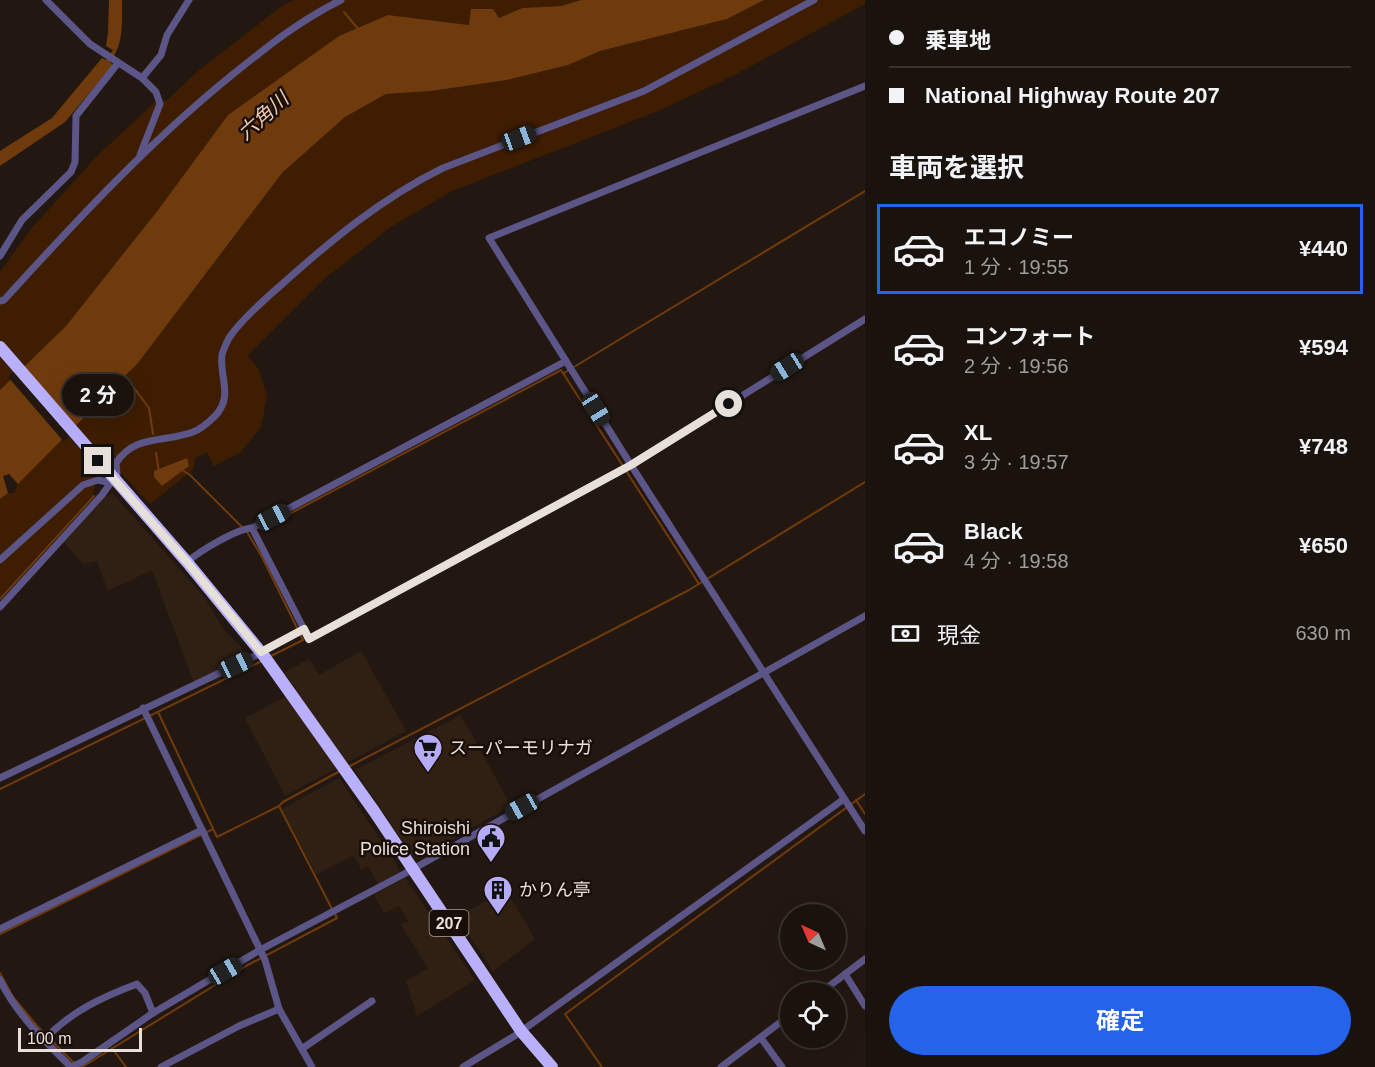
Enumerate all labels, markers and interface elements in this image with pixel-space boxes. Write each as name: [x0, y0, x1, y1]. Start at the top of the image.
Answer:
text: 乗車地: [925, 28, 991, 53]
text: National Highway Route 207: [925, 83, 1220, 108]
water label: 六角川: [233, 86, 294, 144]
car: [499, 123, 539, 153]
text: 車両を選択: [889, 153, 1024, 183]
icon: car: [892, 222, 946, 276]
text: エコノミー: [964, 225, 1074, 250]
text: ¥440: [1299, 236, 1348, 261]
text: 1 分 · 19:55: [964, 256, 1069, 278]
icon: car: [892, 321, 946, 375]
text: コンフォート: [964, 324, 1095, 349]
text: ¥594: [1299, 335, 1348, 360]
car: [767, 350, 807, 384]
text: 2 分 · 19:56: [964, 355, 1069, 377]
callout: 2 分: [62, 374, 134, 416]
text: 2 分: [80, 384, 116, 406]
car: [579, 389, 613, 429]
route start: [715, 390, 742, 417]
icon: car: [892, 420, 946, 474]
text: XL: [964, 420, 992, 445]
text: ¥748: [1299, 434, 1348, 459]
route end: [84, 447, 111, 474]
text: 3 分 · 19:57: [964, 451, 1069, 473]
car: [253, 501, 293, 533]
icon: car: [892, 519, 946, 573]
text: Black: [964, 519, 1023, 544]
text: ¥650: [1299, 533, 1348, 558]
text: 4 分 · 19:58: [964, 550, 1069, 572]
icon: cash: [889, 617, 922, 650]
text: 630 m: [1295, 622, 1351, 644]
text: 現金: [937, 623, 981, 648]
car: [216, 649, 256, 681]
supermarket icon: スーパーモリナガ: [412, 732, 444, 774]
place label: スーパーモリナガ: [449, 738, 593, 758]
car: [502, 790, 542, 824]
place label: Shiroishi Police Station: [360, 818, 470, 859]
public building icon: Shiroishi Police Station: [475, 822, 507, 864]
building icon: かりん亭: [482, 874, 514, 916]
place label: かりん亭: [519, 880, 591, 900]
north arrow: [780, 904, 846, 970]
map controls: [780, 904, 846, 1048]
road number: 207: [430, 910, 468, 936]
car: [205, 954, 245, 988]
button: locate: [780, 982, 846, 1048]
button: 確定: [889, 986, 1351, 1055]
scale bar: [18, 1025, 142, 1052]
text: 100 m: [27, 1030, 71, 1047]

